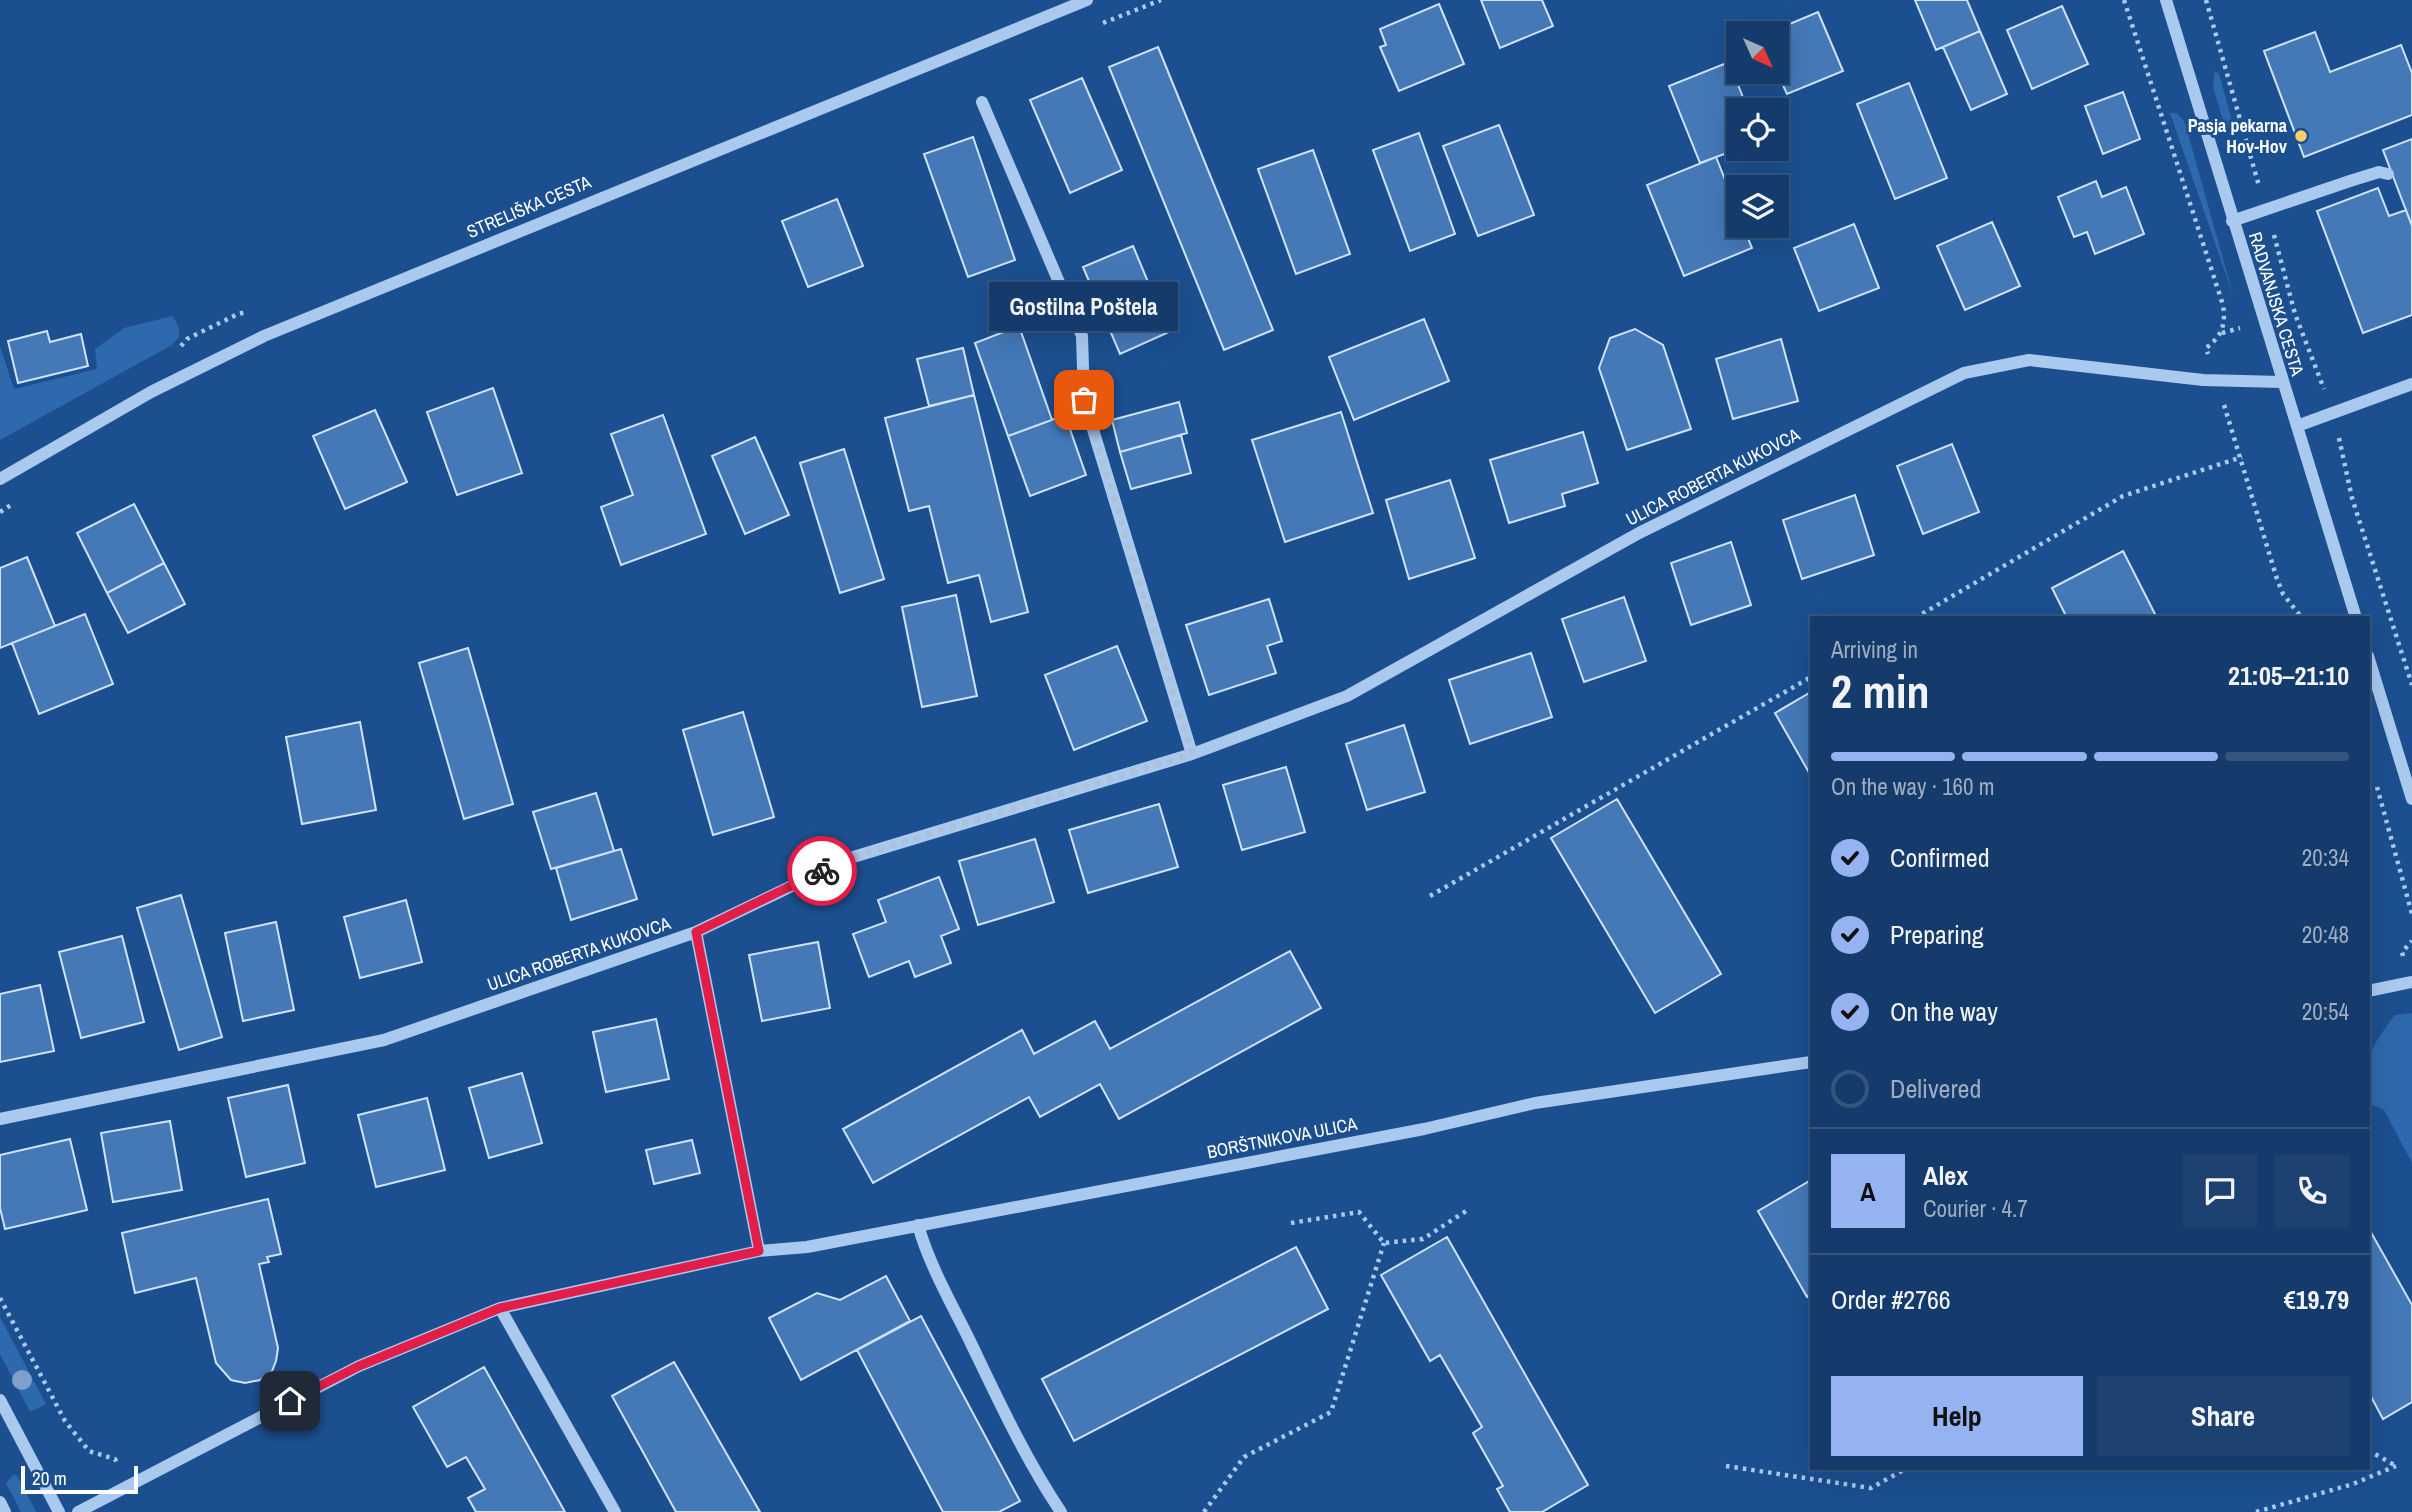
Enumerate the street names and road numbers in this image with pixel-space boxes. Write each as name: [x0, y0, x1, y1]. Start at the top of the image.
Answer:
street label: STRELIŠKA CESTA: [463, 169, 595, 244]
street label: RADVANJSKA CESTA: [2243, 229, 2310, 379]
street label: ULICA ROBERTA KUKOVCA: [1621, 422, 1804, 531]
street label: ULICA ROBERTA KUKOVCA: [484, 910, 674, 997]
street label: BORŠTNIKOVA ULICA: [1205, 1111, 1359, 1164]

